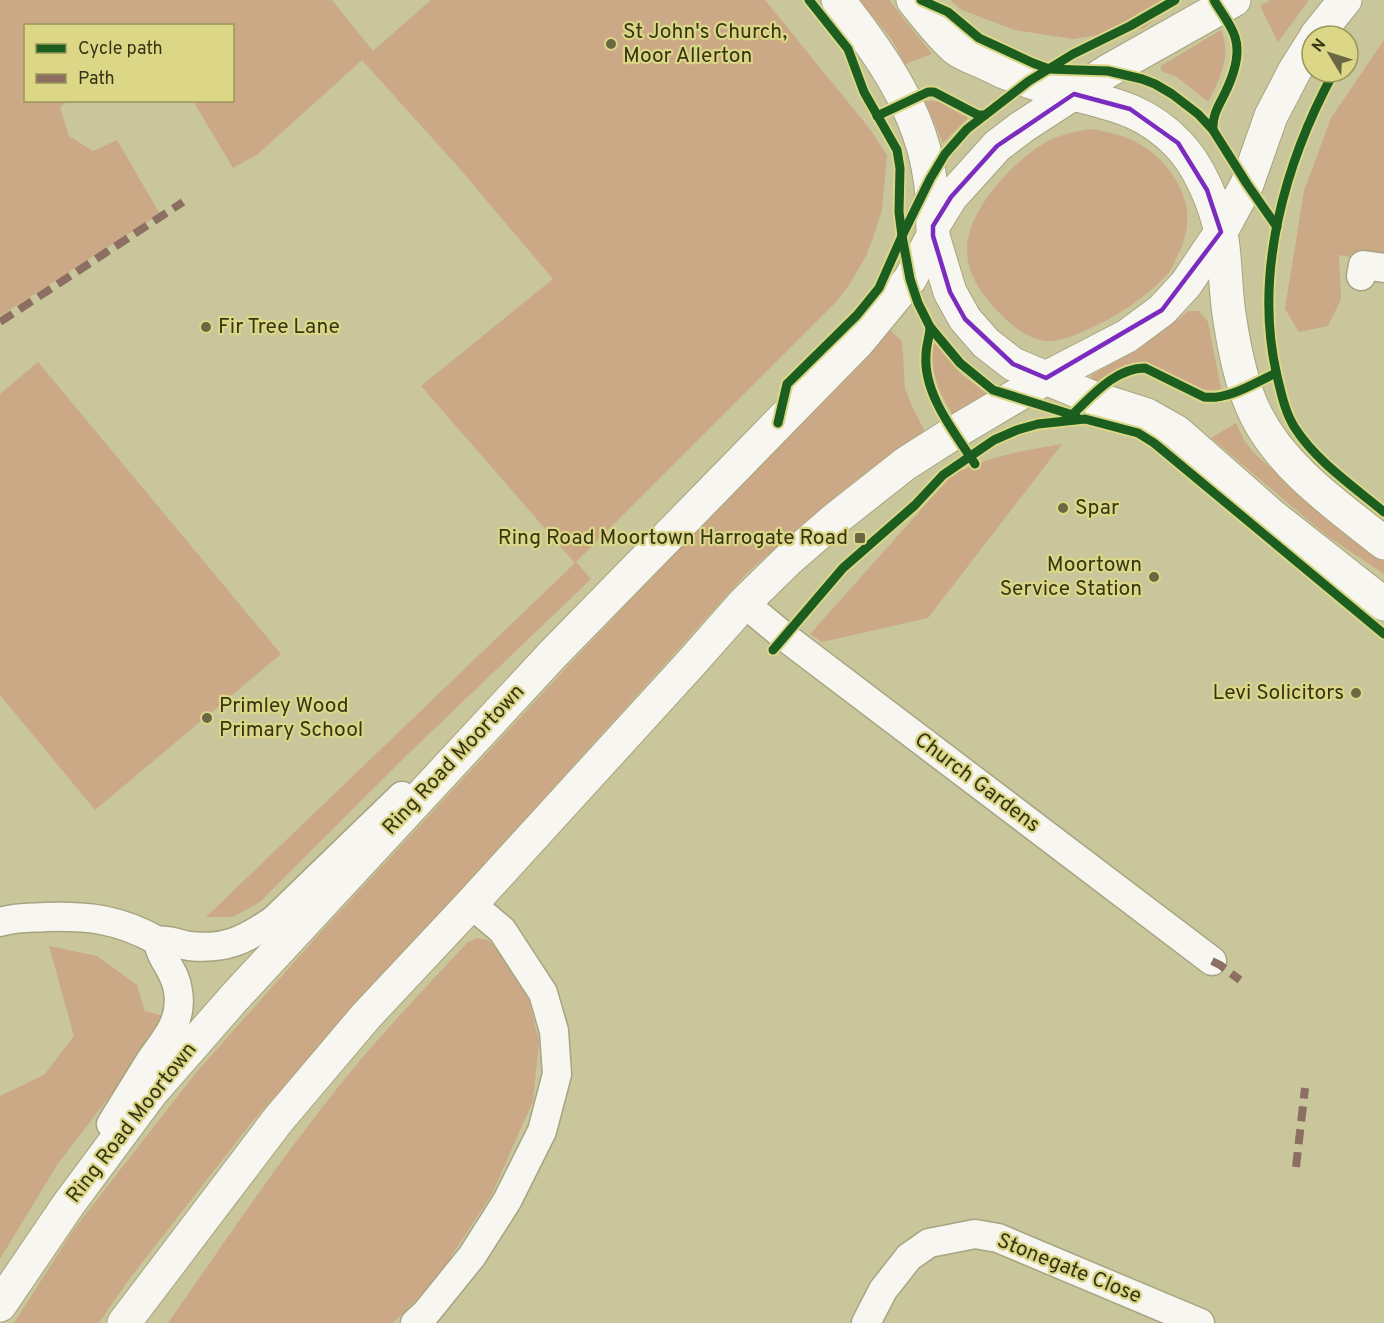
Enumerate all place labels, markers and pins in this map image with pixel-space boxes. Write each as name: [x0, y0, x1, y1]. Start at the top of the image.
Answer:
place label: St John's Church, Moor Allerton: [623, 19, 787, 70]
marker: St John's Church, Moor Allerton: [604, 37, 618, 51]
place label: Fir Tree Lane: [218, 314, 340, 341]
marker: Fir Tree Lane: [199, 320, 213, 334]
place label: Spar: [1075, 495, 1119, 522]
marker: Spar: [1056, 501, 1070, 515]
place label: Ring Road Moortown Harrogate Road: [498, 525, 848, 552]
marker: Ring Road Moortown Harrogate Road: [853, 531, 867, 545]
place label: Moortown Service Station: [1000, 552, 1142, 603]
marker: Moortown Service Station: [1147, 570, 1161, 584]
place label: Levi Solicitors: [1213, 680, 1344, 707]
marker: Levi Solicitors: [1349, 686, 1363, 700]
place label: Primley Wood Primary School: [219, 693, 363, 744]
marker: Primley Wood Primary School: [200, 711, 214, 725]

